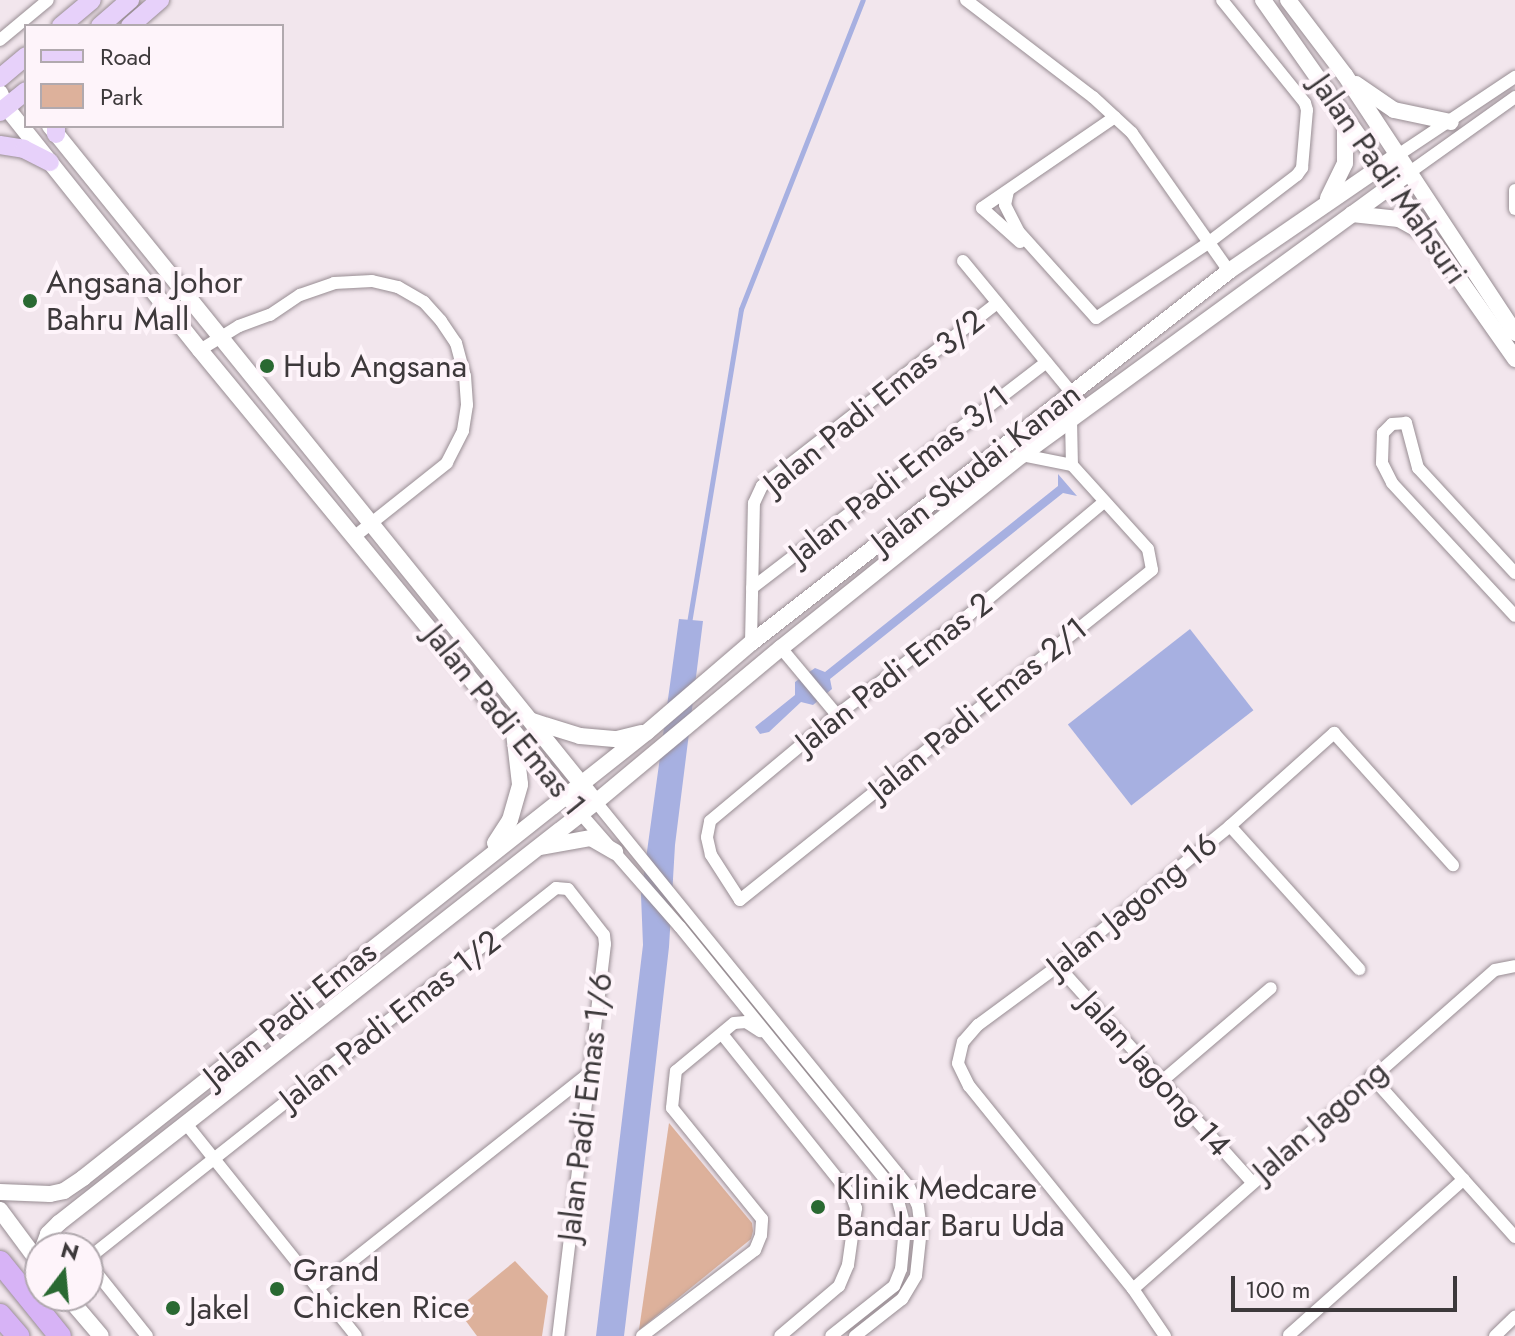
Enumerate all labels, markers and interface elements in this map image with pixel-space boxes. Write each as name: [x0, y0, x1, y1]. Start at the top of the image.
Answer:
legend: [24, 24, 284, 128]
text: Road: [100, 39, 152, 74]
street label: Jalan Padi Mahsuri: [1302, 67, 1476, 291]
text: Park: [100, 79, 143, 114]
place label: Angsana Johor Bahru Mall: [46, 264, 243, 339]
marker: Angsana Johor Bahru Mall: [21, 292, 39, 310]
street label: Jalan Padi Emas 3/2: [756, 301, 992, 503]
place label: Hub Angsana: [283, 347, 467, 385]
marker: Hub Angsana: [258, 357, 276, 375]
street label: Jalan Skudai Kanan: [864, 375, 1088, 561]
street label: Jalan Padi Emas 3/1: [781, 377, 1017, 573]
street label: Jalan Padi Emas 2: [788, 584, 1000, 762]
street label: Jalan Padi Emas 2/1: [861, 609, 1095, 809]
street label: Jalan Padi Emas 1: [416, 617, 594, 823]
street label: Jalan Jagong 16: [1039, 824, 1225, 986]
street label: Jalan Padi Emas 1/2: [272, 922, 508, 1118]
street label: Jalan Padi Emas: [196, 933, 384, 1095]
street label: Jalan Padi Emas 1/6: [549, 971, 621, 1243]
street label: Jalan Jagong 14: [1071, 984, 1239, 1164]
street label: Jalan Jagong: [1245, 1052, 1395, 1190]
place label: Klinik Medcare Bandar Baru Uda: [836, 1170, 1065, 1245]
marker: Klinik Medcare Bandar Baru Uda: [807, 1196, 829, 1218]
north arrow: [24, 1232, 104, 1312]
text: N: [57, 1233, 83, 1269]
place label: Grand Chicken Rice: [293, 1252, 470, 1327]
scale bar: [1235, 1260, 1461, 1310]
text: 100 m: [1245, 1272, 1311, 1307]
marker: Grand Chicken Rice: [268, 1280, 286, 1298]
place label: Jakel: [189, 1289, 250, 1327]
marker: Jakel: [164, 1299, 182, 1317]

